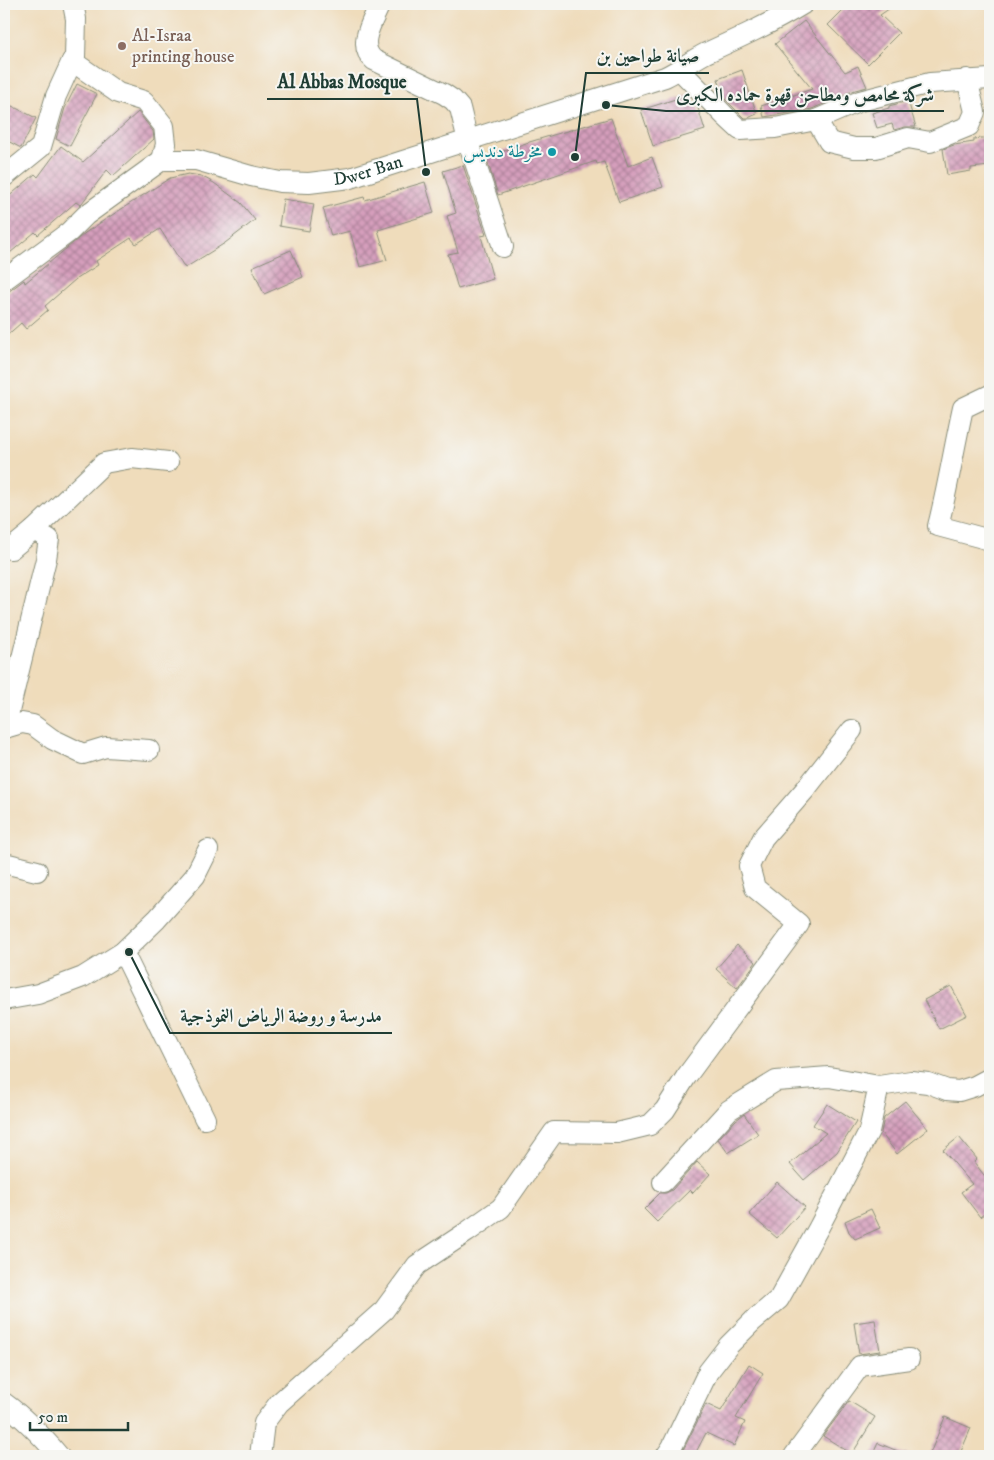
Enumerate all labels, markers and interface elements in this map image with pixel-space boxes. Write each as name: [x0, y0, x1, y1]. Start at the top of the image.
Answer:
place label: Al-Israa printing house: [131, 25, 234, 68]
callout: صيانة طواحين بن: [586, 39, 709, 73]
marker: Al-Israa printing house: [116, 40, 128, 52]
text: صيانة طواحين بن: [597, 45, 699, 68]
callout: Al Abbas Mosque: [267, 65, 417, 99]
text: Al Abbas Mosque: [276, 71, 407, 95]
callout: شركة محامص ومطاحن قهوة حماده الكبرى: [666, 77, 944, 111]
text: شركة محامص ومطاحن قهوة حماده الكبرى: [676, 83, 934, 108]
place label: مخرطة دنديس: [463, 141, 542, 163]
marker: مخرطة دنديس: [546, 146, 558, 158]
street label: Dwer Ban: [332, 151, 406, 191]
callout: مدرسة و روضة الرياض النموذجية: [170, 999, 392, 1033]
text: مدرسة و روضة الرياض النموذجية: [180, 1005, 382, 1028]
scale bar: [30, 1400, 128, 1432]
text: 50 m: [38, 1408, 68, 1427]

